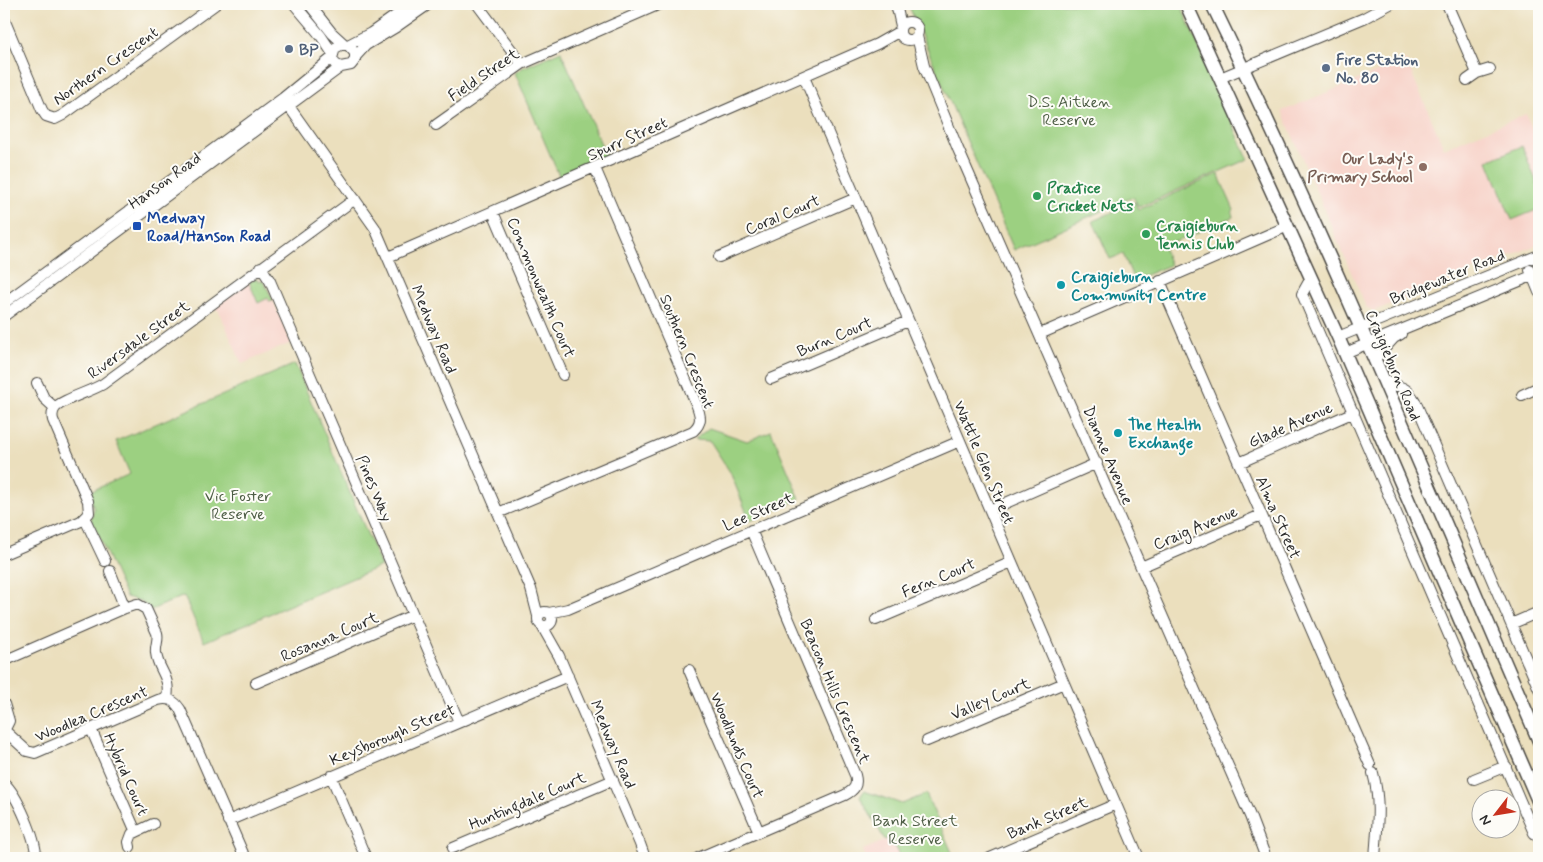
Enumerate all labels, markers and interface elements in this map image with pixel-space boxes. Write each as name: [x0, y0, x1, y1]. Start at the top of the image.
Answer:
street label: Northern Crescent: [49, 22, 163, 110]
place label: BP: [299, 40, 319, 61]
marker: BP: [283, 43, 295, 55]
street label: Field Street: [444, 43, 524, 107]
place label: Fire Station No. 80: [1336, 50, 1418, 89]
marker: Fire Station No. 80: [1320, 62, 1332, 74]
park label: D.S. Aitken Reserve: [1027, 92, 1111, 131]
street label: Spurr Street: [584, 112, 671, 166]
street label: Hanson Road: [124, 148, 205, 215]
place label: Our Lady's Primary School: [1307, 149, 1414, 188]
marker: Our Lady's Primary School: [1417, 161, 1429, 173]
place label: Practice Cricket Nets: [1047, 178, 1134, 217]
street label: Coral Court: [742, 190, 824, 241]
marker: Practice Cricket Nets: [1031, 190, 1043, 202]
place label: Medway Road/Hanson Road: [147, 208, 271, 247]
street label: Commonwealth Court: [502, 214, 580, 361]
place label: Craigieburn Tennis Club: [1156, 216, 1239, 255]
marker: Medway Road/Hanson Road: [131, 220, 143, 232]
marker: Craigieburn Tennis Club: [1140, 228, 1152, 240]
street label: Bridgewater Road: [1387, 245, 1508, 310]
place label: Craigieburn Community Centre: [1071, 267, 1206, 306]
marker: Craigieburn Community Centre: [1055, 279, 1067, 291]
street label: Medway Road: [406, 282, 462, 377]
street label: Southern Crescent: [654, 291, 719, 412]
street label: Riversdale Street: [84, 296, 195, 384]
street label: Craigieburn Road: [1359, 307, 1425, 425]
street label: Burn Court: [794, 312, 876, 363]
street label: Glade Avenue: [1245, 397, 1336, 453]
street label: Wattle Glen Street: [948, 398, 1019, 527]
street label: Dianne Avenue: [1077, 403, 1138, 508]
place label: The Health Exchange: [1128, 415, 1201, 456]
marker: The Health Exchange: [1112, 427, 1124, 439]
street label: Pines Way: [350, 452, 397, 525]
street label: Alma Street: [1250, 473, 1305, 563]
park label: Vic Foster Reserve: [205, 486, 272, 525]
street label: Lee Street: [720, 488, 798, 537]
street label: Craig Avenue: [1150, 501, 1242, 557]
street label: Fern Court: [899, 553, 979, 603]
street label: Rosanna Court: [278, 607, 382, 667]
street label: Beacon Hills Crescent: [795, 616, 875, 768]
street label: Valley Court: [948, 673, 1034, 726]
street label: Woodlea Crescent: [32, 681, 152, 748]
street label: Woodlands Court: [705, 689, 769, 802]
street label: Medway Road: [585, 697, 641, 792]
street label: Keysborough Street: [327, 699, 459, 771]
street label: Hybrid Court: [98, 730, 153, 819]
street label: Huntingdale Court: [466, 767, 590, 836]
north arrow: [1470, 790, 1520, 840]
street label: Bank Street: [1004, 792, 1092, 845]
park label: Bank Street Reserve: [872, 811, 958, 850]
text: N: [1476, 812, 1496, 829]

